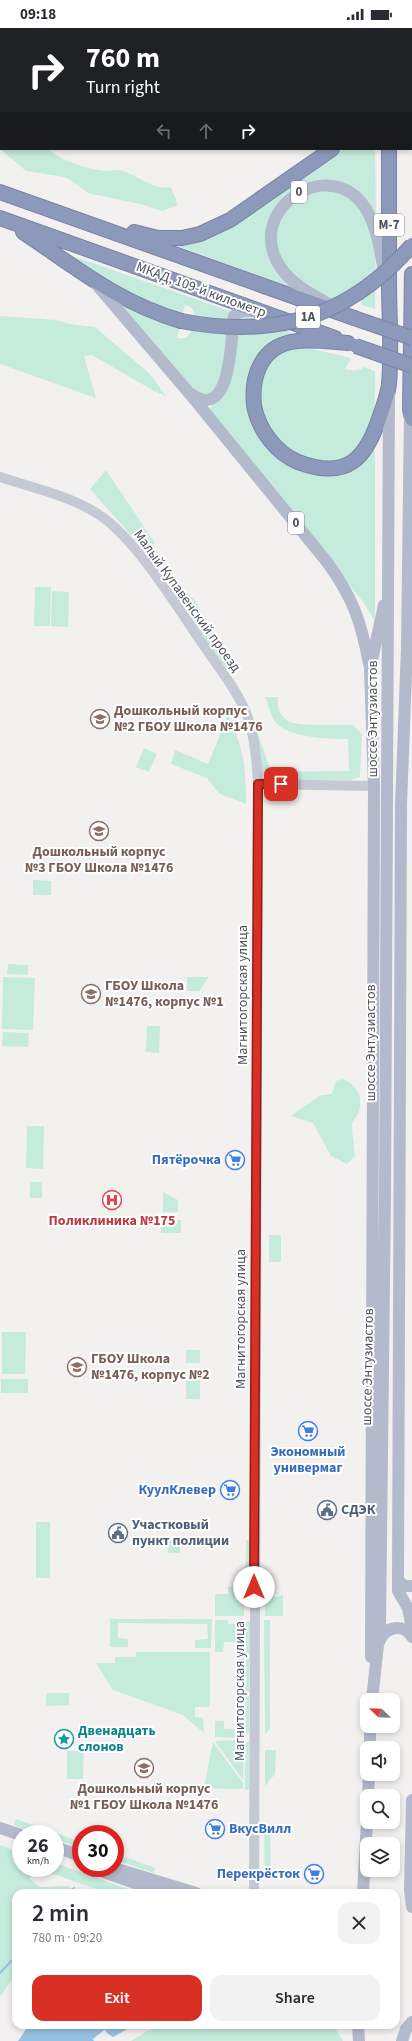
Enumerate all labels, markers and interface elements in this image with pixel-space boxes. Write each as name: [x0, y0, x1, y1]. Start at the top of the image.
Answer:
text: 09:18: [20, 4, 56, 25]
text: 760 m: [86, 38, 160, 78]
icon: right: [20, 44, 72, 96]
text: Turn right: [86, 75, 160, 100]
icon: left: [153, 120, 175, 142]
icon: ahead: [195, 120, 217, 142]
icon: right: [237, 120, 259, 142]
road number: 0: [291, 181, 307, 203]
road number: М-7: [374, 214, 404, 236]
street label: МКАД, 109-й километр: [133, 257, 269, 323]
road number: 1A: [296, 306, 320, 328]
road number: 0: [288, 512, 304, 534]
street label: Малый Купавенский проезд: [128, 526, 246, 677]
street label: шоссе Энтузиастов: [363, 660, 383, 778]
place label: Дошкольный корпус №2 ГБОУ Школа №1476: [114, 701, 263, 737]
school or university icon: Дошкольный корпус №2 ГБОУ Школа №1476: [89, 708, 111, 730]
pin: [264, 767, 298, 801]
icon: arrive: [270, 773, 292, 795]
school or university icon: Дошкольный корпус №3 ГБОУ Школа №1476: [88, 820, 110, 842]
place label: Дошкольный корпус №3 ГБОУ Школа №1476: [25, 842, 173, 878]
street label: Магнитогорская улица: [233, 925, 253, 1065]
place label: ГБОУ Школа №1476, корпус №1: [105, 976, 224, 1012]
school or university icon: ГБОУ Школа №1476, корпус №1: [80, 983, 102, 1005]
street label: шоссе Энтузиастов: [361, 984, 381, 1102]
supermarket icon: Пятёрочка: [224, 1149, 246, 1171]
place label: Пятёрочка: [152, 1150, 221, 1170]
hospital icon: Поликлиника №175: [101, 1189, 123, 1211]
place label: Поликлиника №175: [49, 1211, 175, 1231]
street label: Магнитогорская улица: [231, 1249, 251, 1389]
street label: шоссе Энтузиастов: [357, 1308, 379, 1426]
place label: ГБОУ Школа №1476, корпус №2: [91, 1349, 210, 1385]
school or university icon: ГБОУ Школа №1476, корпус №2: [66, 1356, 88, 1378]
supermarket icon: Экономный универмаг: [297, 1420, 319, 1442]
place label: Экономный универмаг: [270, 1442, 346, 1478]
supermarket icon: КуулКлевер: [219, 1479, 241, 1501]
place label: КуулКлевер: [139, 1480, 216, 1500]
public building icon: СДЭК: [316, 1499, 338, 1521]
place label: СДЭК: [341, 1500, 376, 1520]
place label: Участковый пункт полиции: [132, 1515, 229, 1551]
public building icon: Участковый пункт полиции: [107, 1522, 129, 1544]
position arrow: [233, 1566, 275, 1608]
street label: Магнитогорская улица: [230, 1621, 250, 1761]
north arrow: [360, 1693, 400, 1733]
map controls: [360, 1693, 400, 1877]
place label: Двенадцать слонов: [78, 1721, 156, 1757]
place icon: Двенадцать слонов: [53, 1728, 75, 1750]
button: sound: [360, 1741, 400, 1781]
school or university icon: Дошкольный корпус №1 ГБОУ Школа №1476: [133, 1757, 155, 1779]
place label: Дошкольный корпус №1 ГБОУ Школа №1476: [70, 1779, 218, 1815]
button: search: [360, 1789, 400, 1829]
supermarket icon: ВкусВилл: [204, 1818, 226, 1840]
place label: ВкусВилл: [229, 1819, 291, 1839]
speed limit sign: 30: [72, 1825, 124, 1877]
text: 26: [27, 1832, 49, 1860]
button: layers: [360, 1837, 400, 1877]
text: km/h: [27, 1854, 49, 1868]
supermarket icon: Перекрёсток: [303, 1863, 325, 1885]
place label: Перекрёсток: [217, 1864, 300, 1884]
text: 2 min: [32, 1896, 89, 1931]
button: close: [338, 1902, 380, 1944]
text: 780 m · 09:20: [32, 1929, 102, 1947]
button: Exit: [32, 1975, 202, 2021]
button: Share: [210, 1975, 380, 2021]

